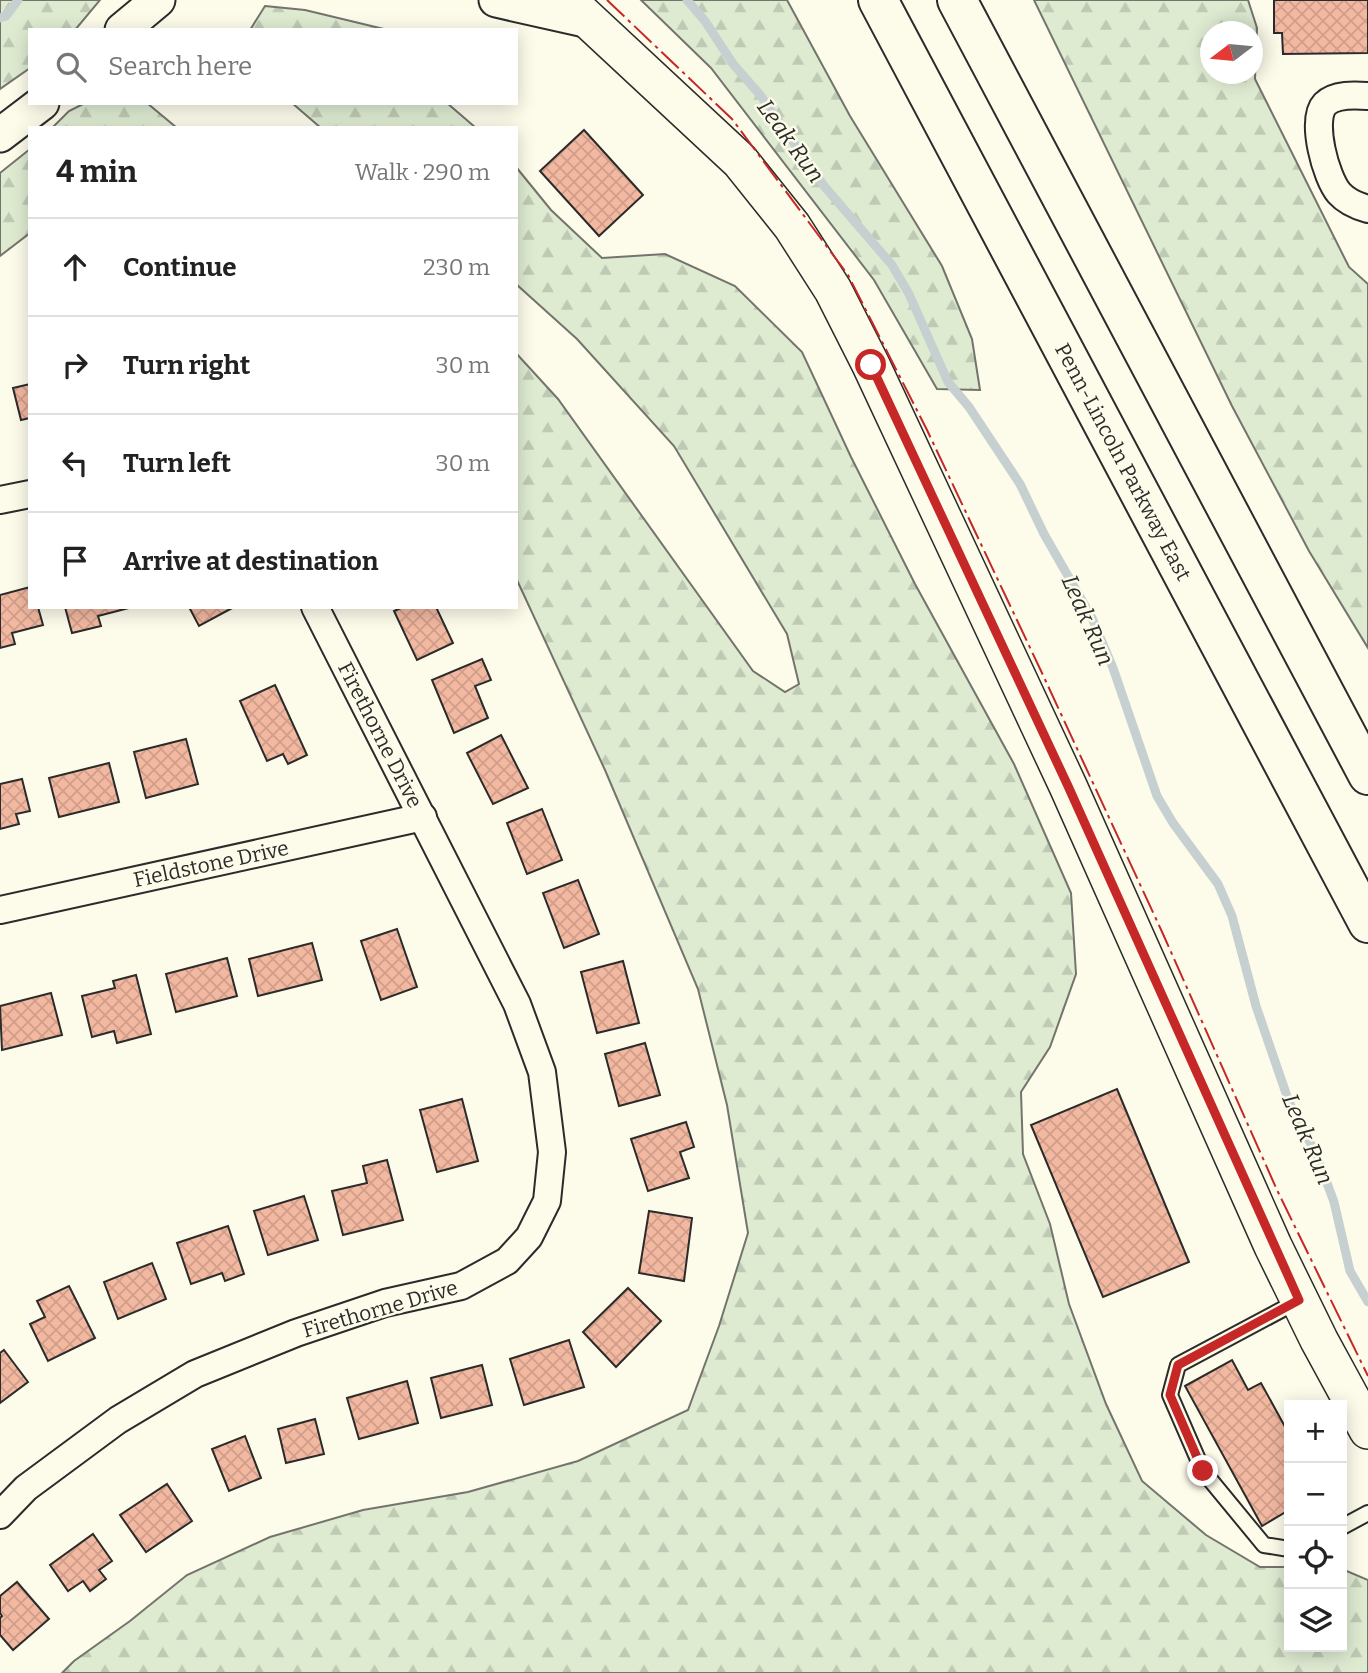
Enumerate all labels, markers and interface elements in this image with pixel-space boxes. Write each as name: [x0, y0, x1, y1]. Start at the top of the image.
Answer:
north arrow: [1200, 21, 1263, 84]
search box: [28, 28, 518, 105]
icon: search: [52, 48, 90, 86]
text: Search here: [108, 51, 252, 82]
water label: Leak Run: [751, 94, 831, 188]
text: 4 min: [56, 154, 137, 190]
text: Walk · 290 m: [355, 158, 490, 186]
icon: ahead: [56, 248, 94, 286]
text: Continue: [123, 252, 237, 283]
text: 230 m: [423, 253, 490, 281]
street label: Penn-Lincoln Parkway East: [1049, 339, 1197, 585]
icon: right: [56, 346, 94, 384]
route start: [855, 349, 886, 380]
text: Turn right: [123, 350, 250, 381]
text: 30 m: [436, 351, 490, 379]
icon: left: [56, 444, 94, 482]
text: Turn left: [123, 448, 231, 479]
text: 30 m: [436, 449, 490, 477]
icon: arrive: [56, 542, 94, 580]
text: Arrive at destination: [123, 546, 378, 577]
water label: Leak Run: [1056, 570, 1120, 670]
street label: Firethorne Drive: [332, 658, 428, 812]
street label: Fieldstone Drive: [131, 835, 291, 893]
water label: Leak Run: [1276, 1089, 1340, 1189]
street label: Firethorne Drive: [299, 1274, 461, 1344]
map controls: [1284, 1400, 1347, 1652]
button: +: [1284, 1400, 1347, 1463]
route end: [1187, 1455, 1218, 1486]
button: −: [1284, 1463, 1347, 1526]
button: locate: [1284, 1526, 1347, 1589]
button: layers: [1284, 1589, 1347, 1652]

